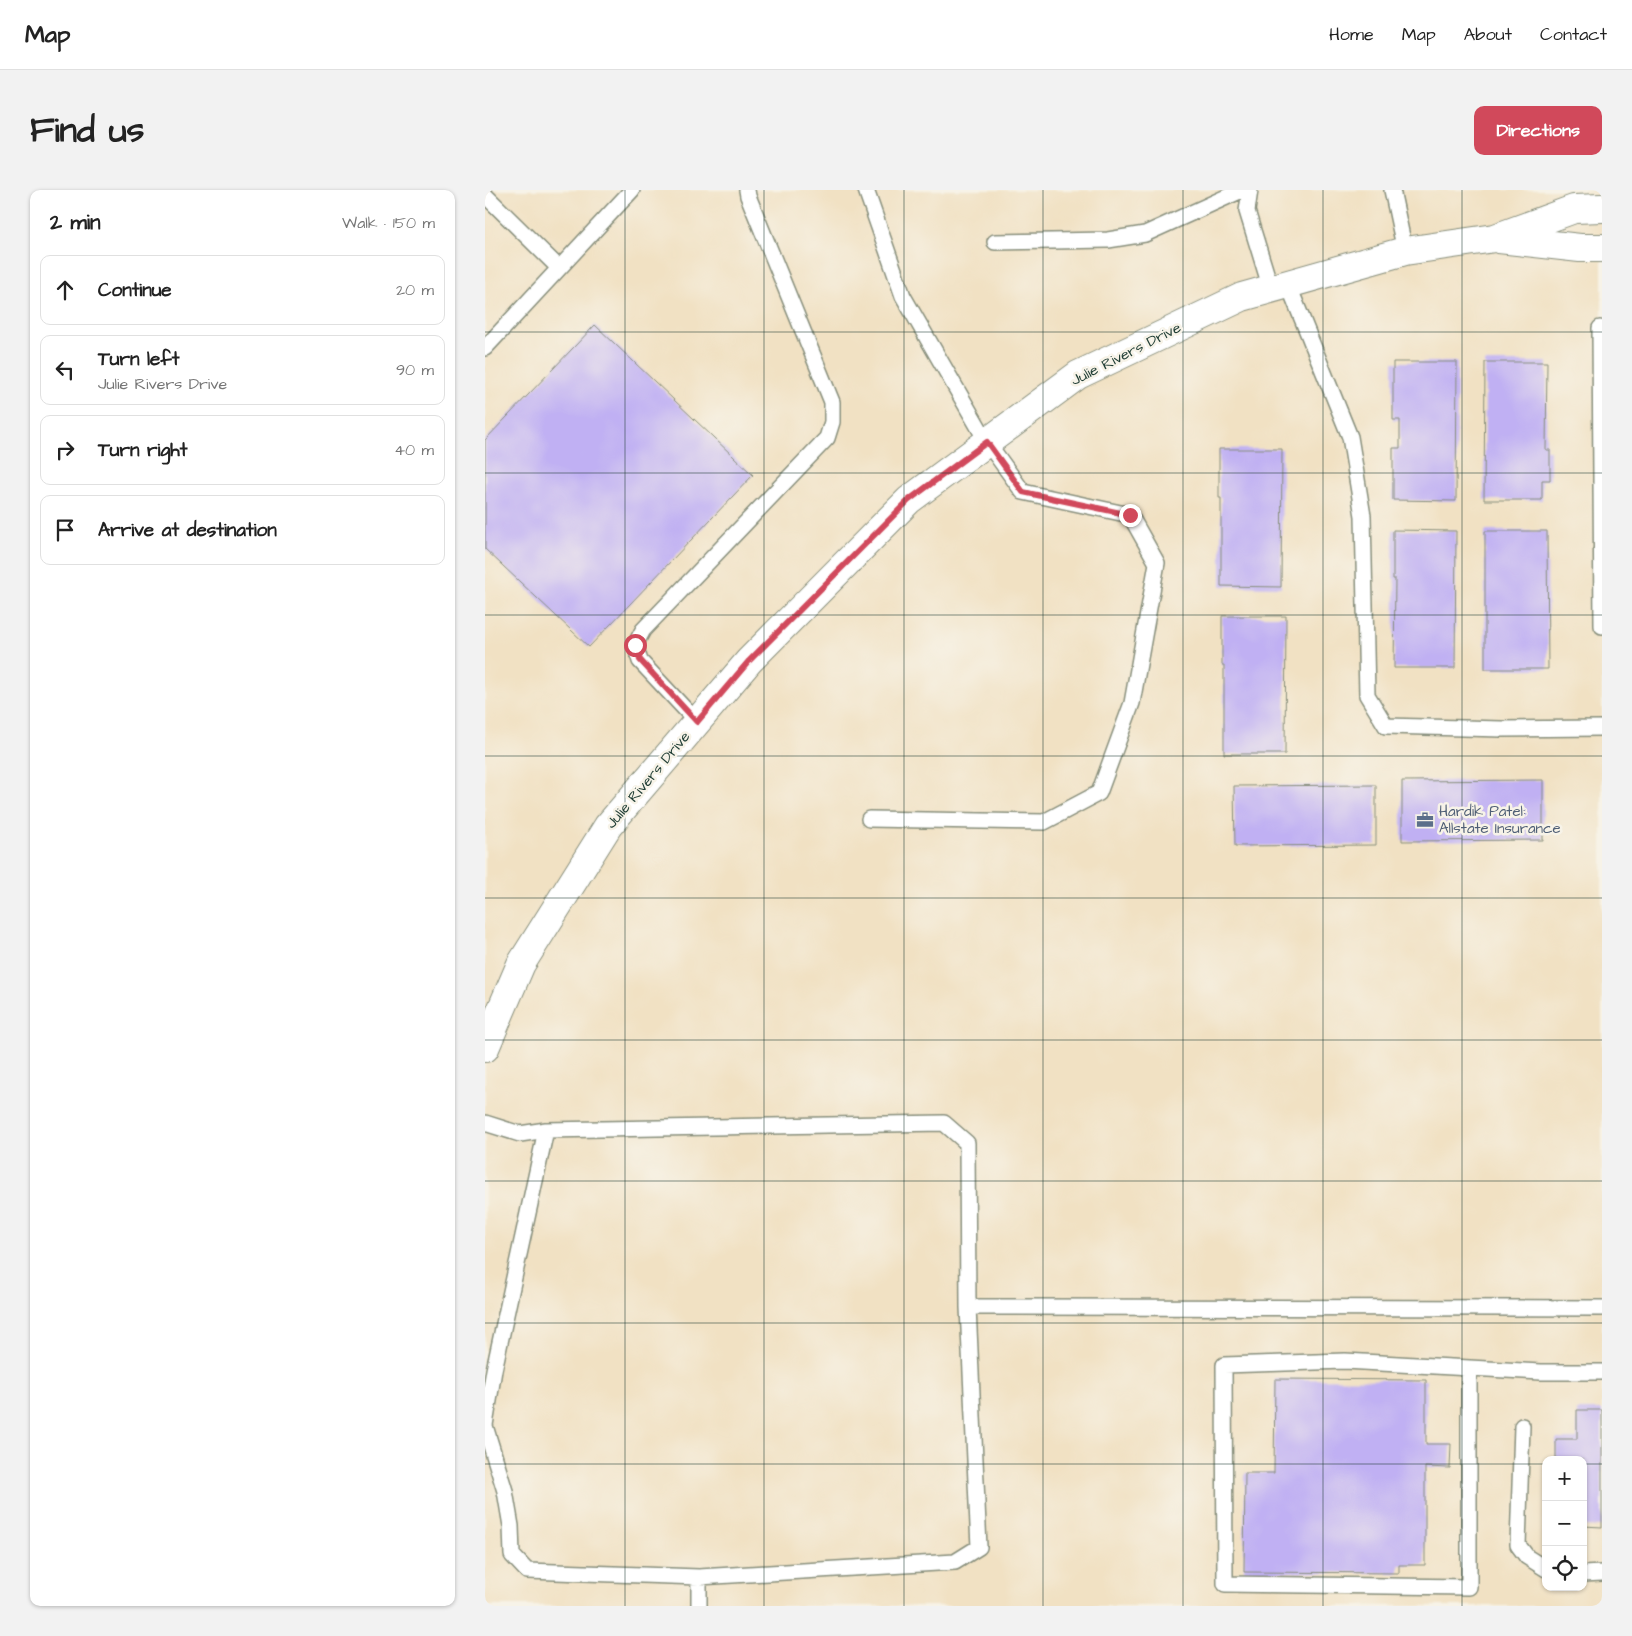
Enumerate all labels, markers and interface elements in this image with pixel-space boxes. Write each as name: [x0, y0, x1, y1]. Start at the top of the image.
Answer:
text: Map: [25, 18, 70, 52]
text: Home: [1329, 22, 1374, 47]
text: Map: [1402, 22, 1436, 47]
text: About: [1464, 22, 1512, 47]
text: Contact: [1540, 22, 1607, 47]
text: Find us: [30, 106, 144, 155]
button: Directions: [1474, 106, 1602, 155]
text: 2 min: [50, 208, 100, 237]
text: Walk · 150 m: [342, 212, 435, 234]
icon: ahead: [51, 276, 79, 304]
text: Continue: [98, 277, 172, 304]
text: 20 m: [396, 279, 434, 301]
street label: Julie Rivers Drive: [1067, 317, 1185, 391]
text: Turn left: [98, 346, 179, 373]
icon: left: [51, 356, 79, 384]
text: 90 m: [396, 359, 434, 381]
text: Julie Rivers Drive: [98, 373, 227, 395]
icon: right: [51, 436, 79, 464]
text: Turn right: [98, 437, 187, 464]
text: 40 m: [394, 439, 434, 461]
route end: [1119, 504, 1142, 527]
icon: arrive: [51, 516, 79, 544]
text: Arrive at destination: [98, 517, 277, 544]
route start: [624, 634, 647, 657]
street label: Julie Rivers Drive: [601, 727, 695, 833]
place label: Hardik Patel: Allstate Insurance: [1439, 801, 1561, 839]
office icon: Hardik Patel: Allstate Insurance: [1415, 810, 1435, 830]
map controls: [1542, 1456, 1587, 1591]
button: +: [1542, 1456, 1587, 1501]
button: −: [1542, 1501, 1587, 1546]
button: locate: [1542, 1546, 1587, 1591]

